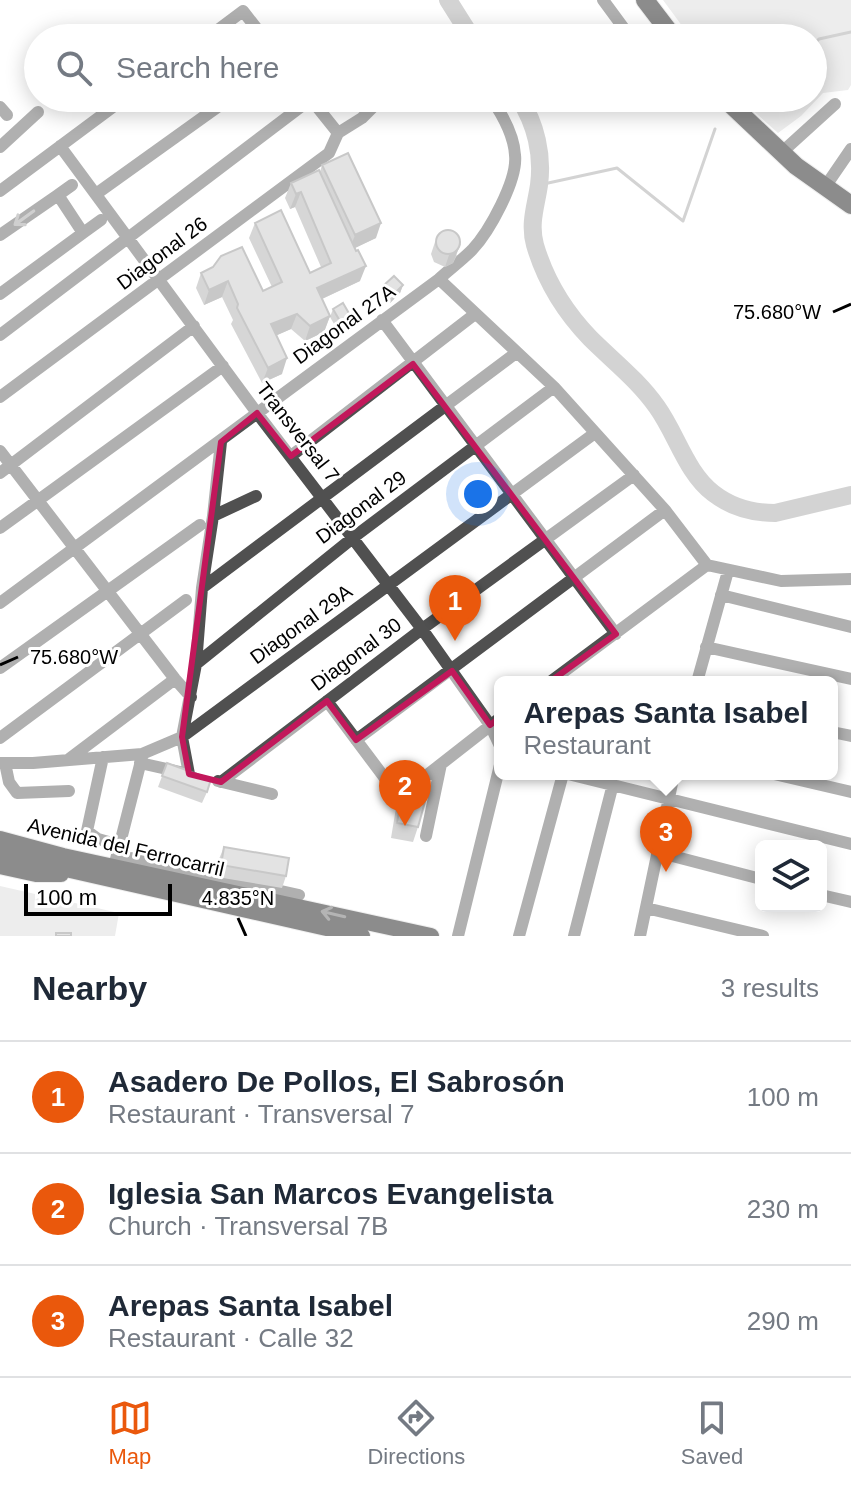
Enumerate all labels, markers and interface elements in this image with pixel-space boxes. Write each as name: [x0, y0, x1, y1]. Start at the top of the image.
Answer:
search box: [24, 24, 827, 112]
icon: search: [52, 46, 96, 90]
text: Search here: [116, 51, 279, 84]
one-way arrow: [13, 210, 35, 226]
street label: Diagonal 26: [113, 212, 211, 294]
street label: Diagonal 27A: [289, 279, 400, 368]
text: 75.680°W: [733, 301, 821, 323]
street label: Transversal 7: [252, 378, 344, 486]
street label: Diagonal 29: [312, 466, 410, 548]
your location: [458, 474, 498, 514]
pin: 1: [429, 575, 481, 641]
street label: Diagonal 29A: [246, 579, 357, 668]
street label: Diagonal 30: [307, 613, 405, 695]
text: 75.680°W: [30, 646, 118, 668]
popup: [494, 676, 838, 780]
text: Arepas Santa Isabel: [523, 696, 809, 729]
text: Restaurant: [523, 730, 651, 760]
pin: 2: [379, 760, 431, 826]
pin: 3: [640, 806, 692, 872]
street label: Avenida del Ferrocarril: [26, 814, 226, 880]
map controls: [755, 840, 827, 912]
button: layers: [755, 840, 827, 912]
scale bar: [24, 880, 172, 916]
text: 100 m: [36, 885, 97, 910]
text: 4.835°N: [202, 887, 274, 909]
one-way arrow: [321, 906, 346, 921]
text: Nearby: [32, 969, 147, 1007]
text: 3 results: [721, 973, 819, 1003]
text: Asadero De Pollos, El Sabrosón: [108, 1065, 565, 1098]
text: 1: [51, 1082, 65, 1112]
text: 100 m: [747, 1082, 819, 1112]
text: Restaurant · Transversal 7: [108, 1099, 414, 1129]
text: Iglesia San Marcos Evangelista: [108, 1177, 553, 1210]
text: 2: [51, 1194, 65, 1224]
text: 230 m: [747, 1194, 819, 1224]
text: Church · Transversal 7B: [108, 1211, 388, 1241]
text: Arepas Santa Isabel: [108, 1289, 393, 1322]
text: 3: [51, 1306, 65, 1336]
text: 290 m: [747, 1306, 819, 1336]
text: Restaurant · Calle 32: [108, 1323, 354, 1353]
tab: Map: [108, 1396, 152, 1470]
tab: Directions: [367, 1396, 465, 1470]
tab: Saved: [681, 1396, 743, 1470]

